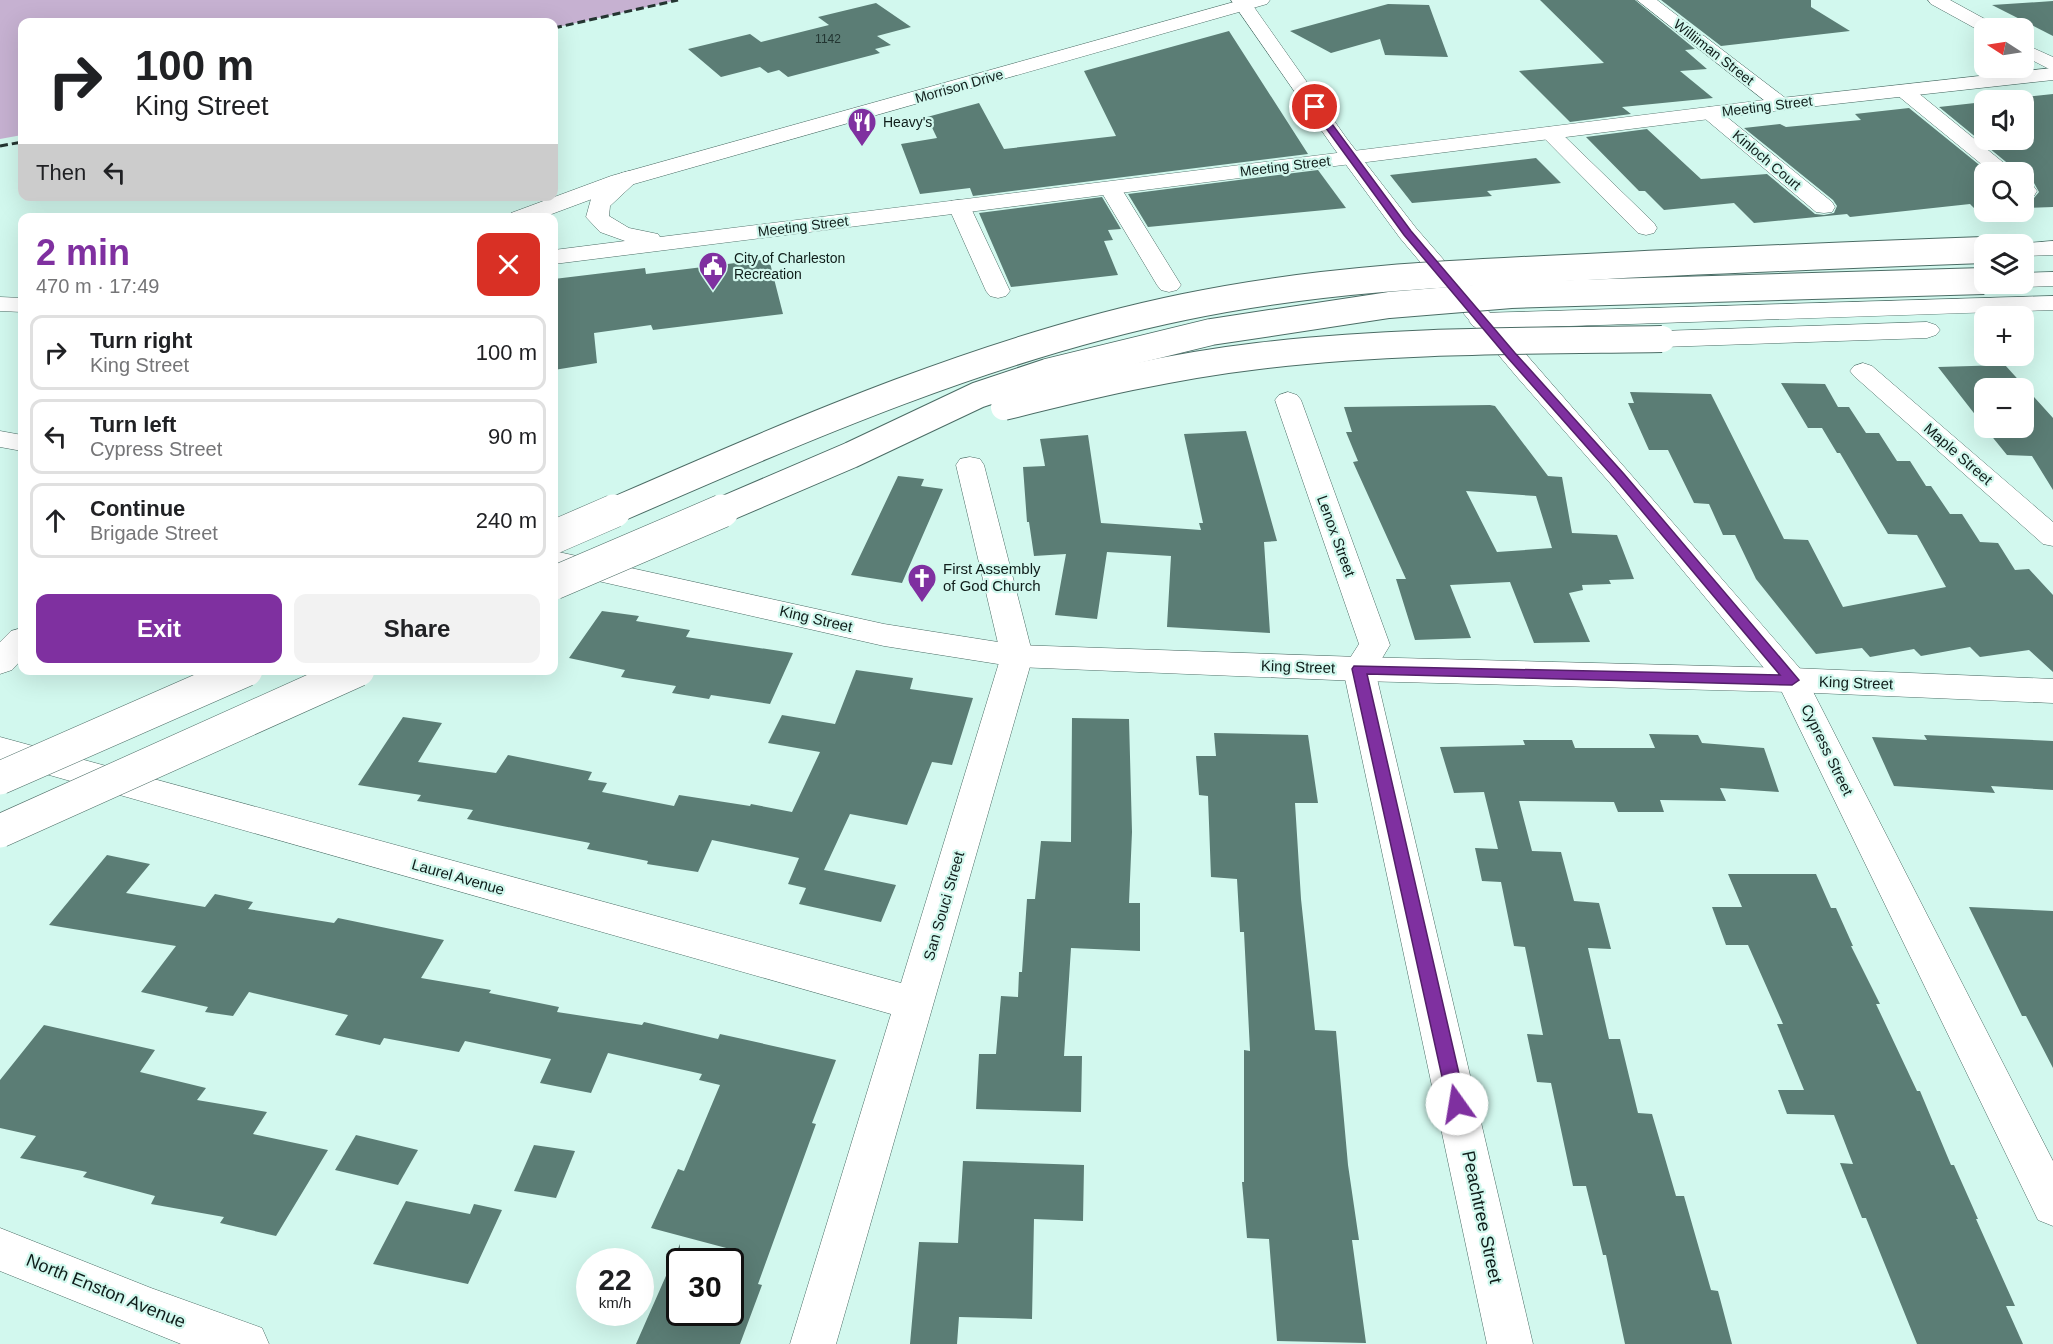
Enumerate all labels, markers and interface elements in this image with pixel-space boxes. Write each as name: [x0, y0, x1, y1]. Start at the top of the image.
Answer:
street label: Williiman Street: [1671, 16, 1757, 88]
north arrow: [1974, 18, 2034, 78]
map controls: [1974, 18, 2034, 438]
house number: 1142: [815, 32, 841, 46]
icon: right: [36, 42, 114, 120]
text: 100 m: [135, 42, 254, 89]
street label: Morrison Drive: [913, 66, 1005, 106]
pin: [1289, 81, 1340, 132]
icon: arrive: [1298, 90, 1331, 123]
button: sound: [1974, 90, 2034, 150]
text: King Street: [135, 91, 269, 121]
street label: Meeting Street: [1721, 92, 1813, 119]
restaurant icon: Heavy's: [846, 106, 878, 148]
place label: Heavy's: [883, 114, 932, 130]
street label: Kinloch Court: [1730, 127, 1804, 193]
street label: Meeting Street: [1239, 152, 1331, 179]
icon: left: [98, 156, 131, 189]
text: Then: [36, 160, 86, 185]
button: search: [1974, 162, 2034, 222]
street label: Meeting Street: [757, 212, 849, 239]
text: 2 min: [36, 232, 130, 273]
button: close: [477, 233, 540, 296]
button: layers: [1974, 234, 2034, 294]
public building icon: City of Charleston Recreation: [697, 250, 729, 292]
place label: City of Charleston Recreation: [734, 250, 845, 282]
text: 470 m · 17:49: [36, 275, 159, 297]
button: +: [1974, 306, 2034, 366]
text: Turn right: [90, 328, 192, 353]
icon: right: [39, 336, 72, 369]
text: 100 m: [476, 340, 537, 365]
text: King Street: [90, 354, 189, 376]
button: −: [1974, 378, 2034, 438]
text: Turn left: [90, 412, 176, 437]
street label: Maple Street: [1921, 419, 1997, 488]
icon: left: [39, 420, 72, 453]
text: 90 m: [488, 424, 537, 449]
text: Cypress Street: [90, 438, 222, 460]
street label: Lenox Street: [1314, 493, 1359, 579]
text: Continue: [90, 496, 185, 521]
icon: ahead: [39, 504, 72, 537]
text: 240 m: [476, 508, 537, 533]
text: Brigade Street: [90, 522, 218, 544]
place label: First Assembly of God Church: [943, 560, 1041, 594]
church icon: First Assembly of God Church: [906, 562, 938, 604]
button: Exit: [36, 594, 282, 663]
button: Share: [294, 594, 540, 663]
street label: King Street: [778, 602, 855, 635]
street label: King Street: [1261, 657, 1336, 676]
street label: King Street: [1819, 673, 1894, 692]
street label: Cypress Street: [1798, 701, 1857, 799]
street label: San Souci Street: [920, 849, 967, 962]
street label: Laurel Avenue: [410, 855, 506, 898]
position arrow: [1425, 1072, 1489, 1136]
street label: Peachtree Street: [1458, 1149, 1506, 1285]
speed limit sign: 30: [666, 1248, 744, 1326]
street label: North Enston Avenue: [24, 1250, 188, 1332]
text: 22: [598, 1263, 632, 1296]
text: km/h: [599, 1294, 631, 1311]

